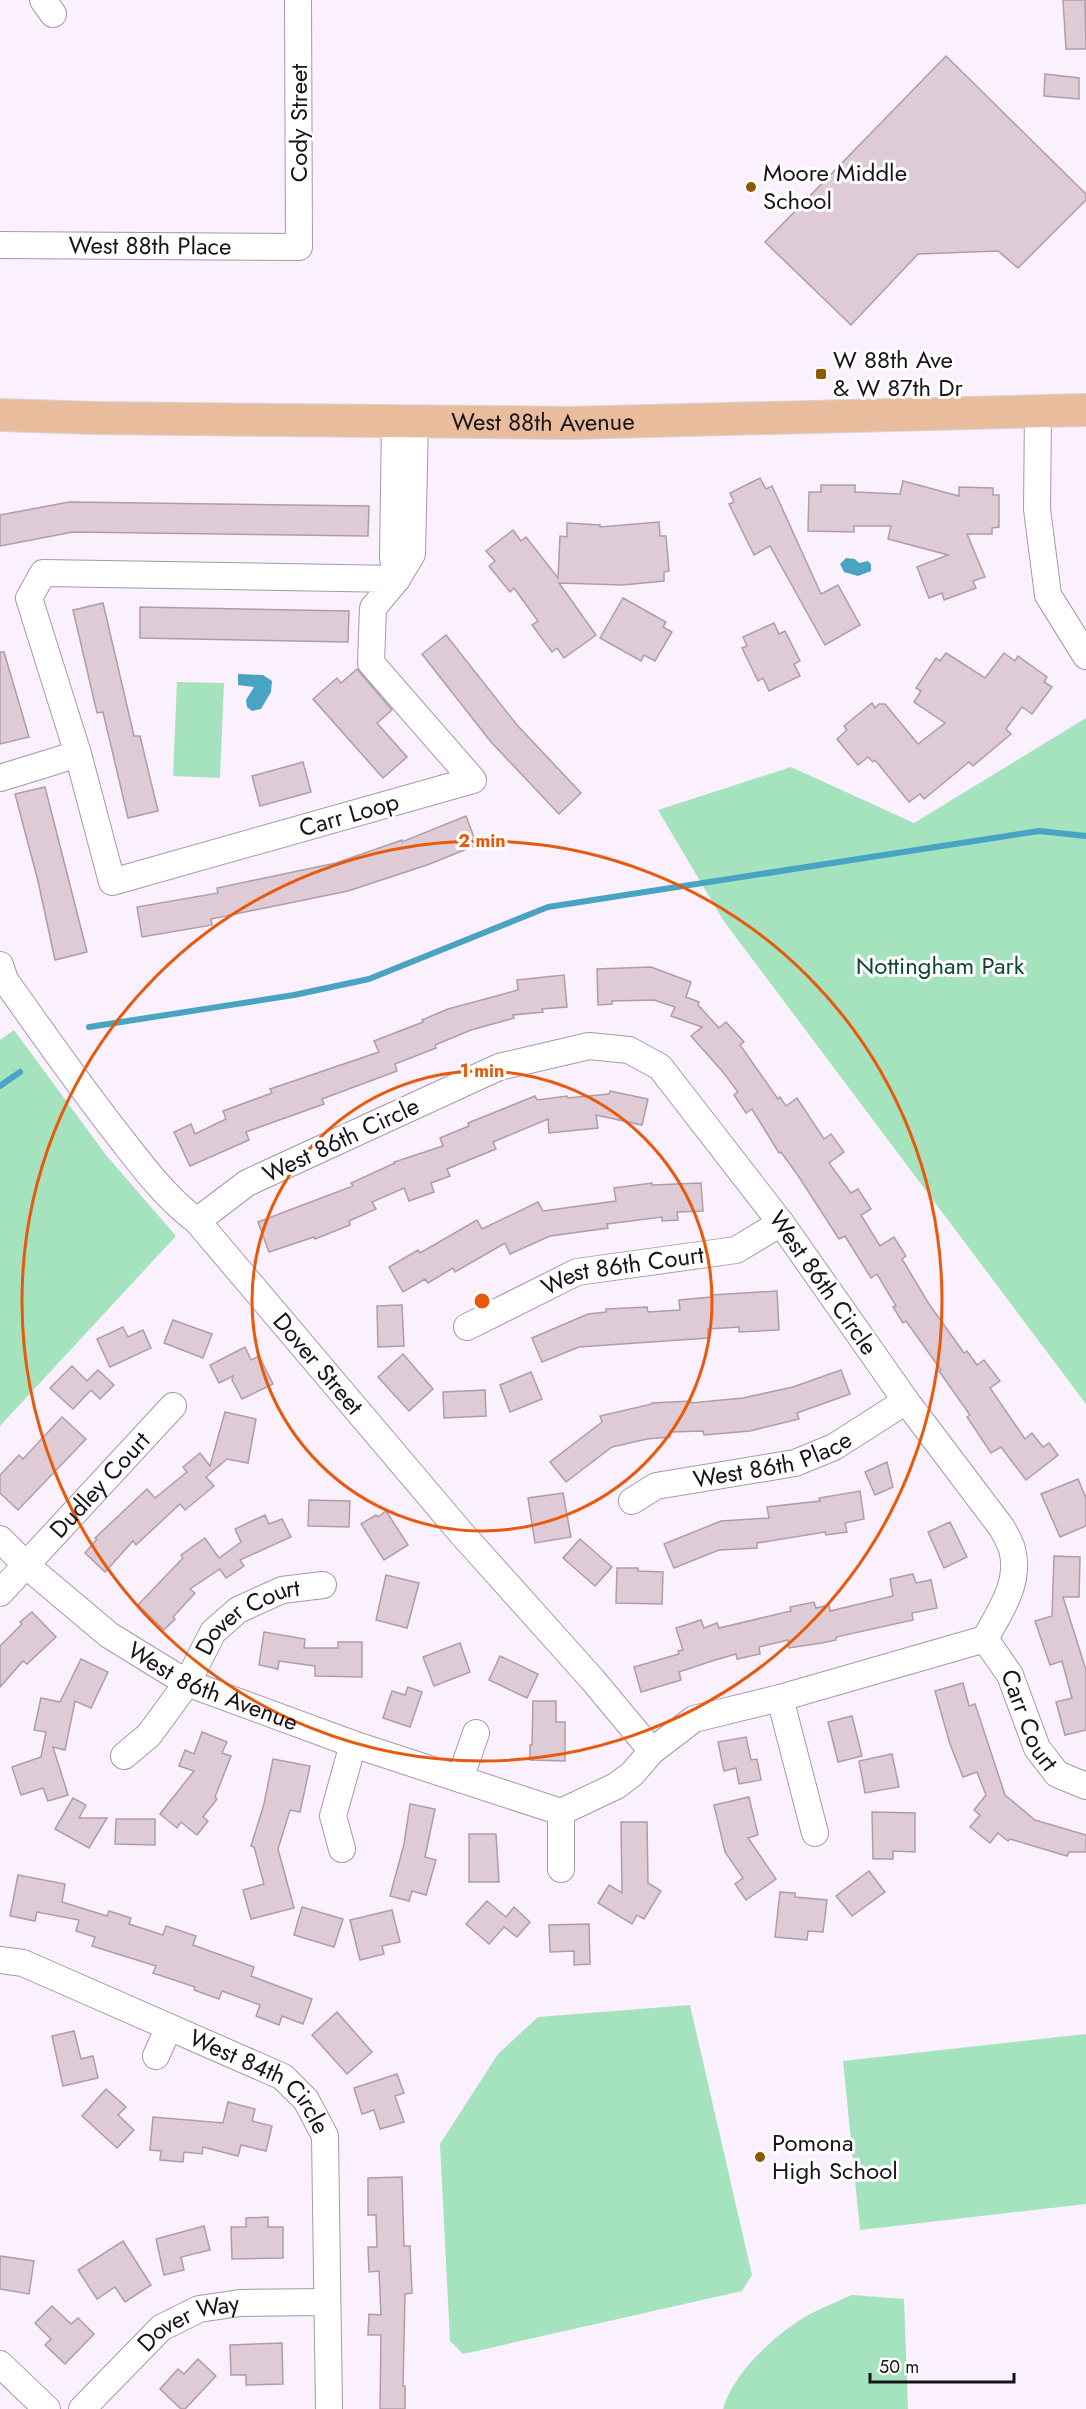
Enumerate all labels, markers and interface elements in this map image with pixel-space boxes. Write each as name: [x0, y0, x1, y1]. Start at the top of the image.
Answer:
street label: Cody Street: [281, 64, 316, 182]
place label: Moore Middle School: [763, 155, 907, 218]
marker: Moore Middle School: [744, 180, 758, 194]
street label: West 88th Place: [69, 227, 231, 264]
place label: W 88th Ave & W 87th Dr: [833, 342, 964, 405]
marker: W 88th Ave & W 87th Dr: [814, 367, 828, 381]
street label: West 88th Avenue: [451, 403, 635, 440]
street label: Carr Loop: [295, 784, 403, 845]
text: 2 min: [458, 828, 506, 854]
park label: Nottingham Park: [856, 948, 1025, 983]
text: 1 min: [460, 1058, 504, 1084]
street label: West 86th Circle: [257, 1088, 425, 1191]
street label: West 86th Circle: [761, 1203, 886, 1362]
street label: West 86th Court: [535, 1237, 706, 1304]
centre of rings: [472, 1291, 492, 1311]
street label: Dover Street: [265, 1305, 372, 1423]
street label: West 86th Place: [691, 1422, 859, 1497]
street label: Dudley Court: [41, 1423, 158, 1546]
street label: Dover Court: [186, 1570, 302, 1661]
street label: West 86th Avenue: [121, 1633, 303, 1739]
street label: Carr Court: [992, 1664, 1067, 1779]
street label: West 84th Circle: [184, 2020, 339, 2140]
place label: Pomona High School: [772, 2125, 898, 2188]
marker: Pomona High School: [753, 2150, 767, 2164]
street label: Dover Way: [129, 2285, 242, 2359]
scale bar: [870, 2346, 1014, 2384]
text: 50 m: [879, 2354, 919, 2380]

